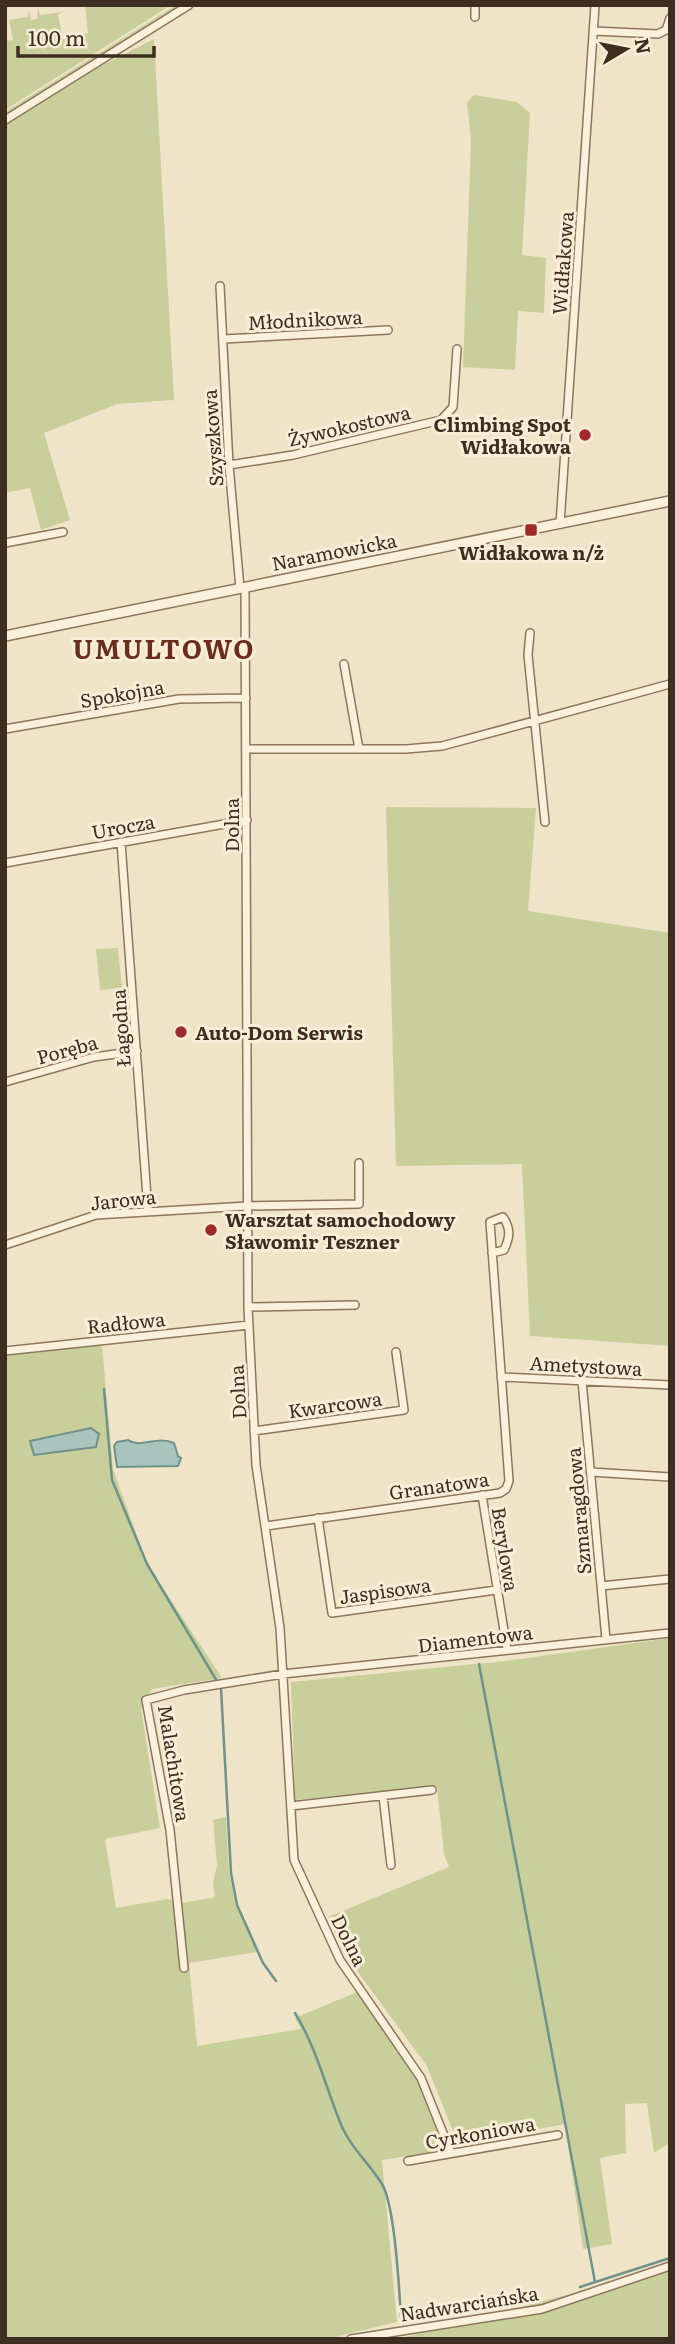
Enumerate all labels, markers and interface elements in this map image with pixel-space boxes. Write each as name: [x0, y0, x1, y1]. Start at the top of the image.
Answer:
scale bar: [18, 14, 154, 58]
north arrow: [591, 14, 661, 84]
text: 100 m: [28, 21, 85, 52]
text: N: [629, 36, 659, 56]
street label: Widłakowa: [544, 210, 580, 316]
street label: Młodnikowa: [247, 302, 364, 336]
street label: Szyszkowa: [195, 388, 229, 488]
street label: Żywokostowa: [285, 397, 414, 453]
place label: Climbing Spot Widłakowa: [433, 410, 572, 460]
marker: Climbing Spot Widłakowa: [577, 427, 593, 443]
marker: Widłakowa n/ż: [523, 522, 539, 538]
street label: Naramowicka: [269, 525, 400, 577]
place label: Widłakowa n/ż: [458, 538, 604, 566]
district label: UMULTOWO: [73, 628, 255, 667]
street label: Spokojna: [78, 672, 167, 714]
street label: Dolna: [217, 797, 245, 852]
street label: Urocza: [89, 807, 158, 845]
street label: Łagodna: [103, 987, 137, 1068]
place label: Auto-Dom Serwis: [195, 1018, 363, 1046]
marker: Auto-Dom Serwis: [173, 1024, 189, 1040]
street label: Poręba: [33, 1027, 101, 1071]
street label: Jarowa: [89, 1182, 158, 1216]
place label: Warsztat samochodowy Sławomir Teszner: [225, 1205, 456, 1255]
marker: Warsztat samochodowy Sławomir Teszner: [203, 1222, 219, 1238]
street label: Radłowa: [85, 1304, 167, 1340]
street label: Ametystowa: [529, 1348, 644, 1382]
street label: Dolna: [222, 1363, 252, 1420]
street label: Kwarcowa: [286, 1383, 385, 1424]
street label: Szmaragdowa: [558, 1446, 597, 1576]
street label: Granatowa: [387, 1464, 491, 1506]
street label: Berylowa: [486, 1505, 527, 1594]
street label: Jaspisowa: [337, 1570, 433, 1610]
street label: Diamentowa: [416, 1617, 535, 1659]
street label: Malachitowa: [152, 1703, 198, 1824]
street label: Dolna: [325, 1909, 375, 1971]
street label: Cyrkoniowa: [423, 2108, 538, 2155]
street label: Nadwarciańska: [398, 2278, 541, 2328]

